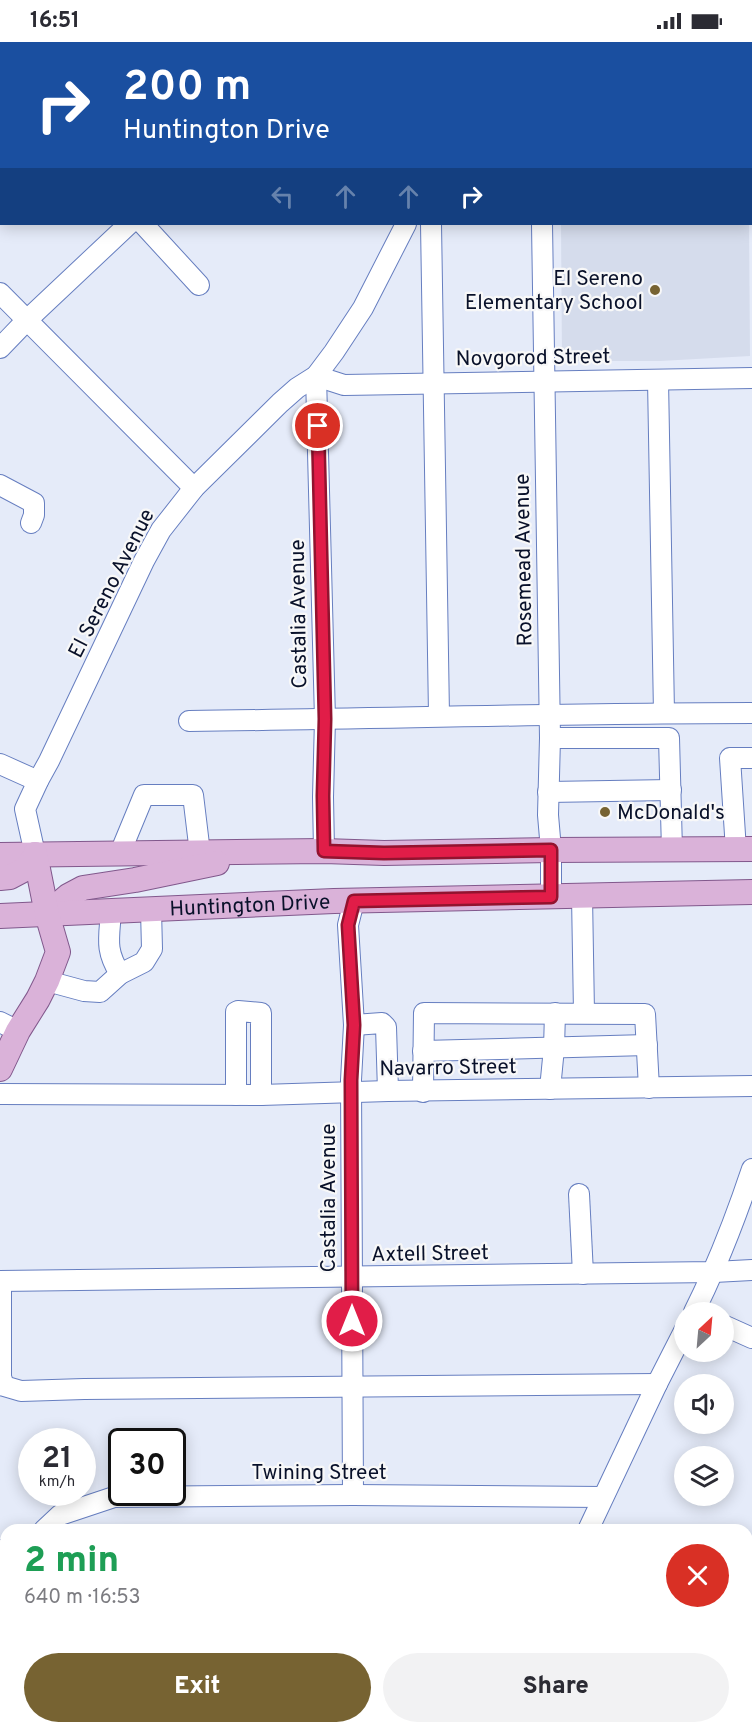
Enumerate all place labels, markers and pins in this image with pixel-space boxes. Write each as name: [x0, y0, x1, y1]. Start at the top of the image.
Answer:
place label: El Sereno Elementary School: [465, 266, 643, 317]
marker: El Sereno Elementary School: [648, 283, 662, 297]
pin: [292, 400, 343, 451]
place label: McDonald's: [617, 800, 725, 827]
marker: McDonald's: [598, 805, 612, 819]

